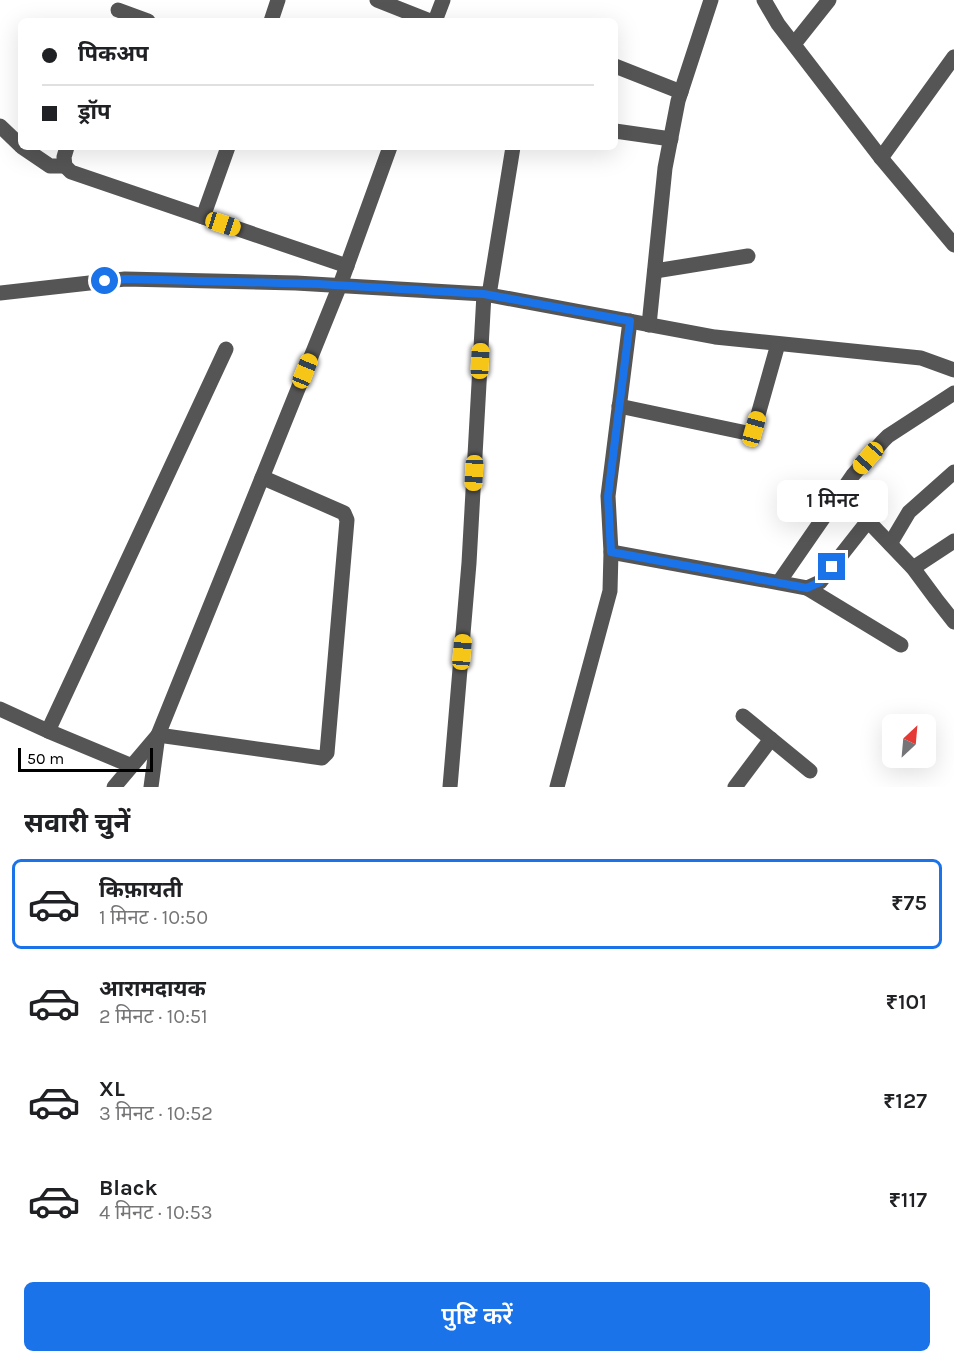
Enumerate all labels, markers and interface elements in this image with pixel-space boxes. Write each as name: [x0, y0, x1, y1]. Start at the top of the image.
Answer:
text: पिकअप: [78, 41, 149, 67]
text: ड्रॉप: [78, 99, 111, 125]
car: [203, 210, 243, 238]
route start: [91, 267, 118, 294]
car: [470, 343, 490, 379]
car: [290, 351, 320, 391]
car: [740, 409, 768, 449]
car: [849, 439, 887, 477]
car: [464, 455, 484, 491]
callout: 1 मिनट: [776, 480, 888, 522]
text: 1 मिनट: [806, 489, 859, 512]
route end: [818, 553, 845, 580]
car: [451, 633, 473, 671]
north arrow: [882, 714, 936, 768]
map controls: [882, 714, 936, 768]
scale bar: [18, 745, 153, 772]
text: 50 m: [27, 749, 64, 768]
text: सवारी चुनें: [24, 807, 130, 839]
icon: car: [27, 877, 81, 931]
text: किफ़ायती: [99, 877, 183, 903]
text: ₹75: [891, 890, 927, 916]
text: 1 मिनट · 10:50: [99, 906, 208, 929]
icon: car: [27, 976, 81, 1030]
text: आरामदायक: [99, 976, 206, 1002]
text: ₹101: [886, 989, 927, 1015]
text: 2 मिनट · 10:51: [99, 1005, 208, 1028]
icon: car: [27, 1075, 81, 1129]
text: XL: [99, 1076, 125, 1102]
text: ₹127: [883, 1088, 927, 1114]
text: 3 मिनट · 10:52: [99, 1102, 213, 1125]
icon: car: [27, 1174, 81, 1228]
text: Black: [99, 1175, 158, 1201]
text: ₹117: [888, 1187, 927, 1213]
text: 4 मिनट · 10:53: [99, 1201, 213, 1224]
button: पुष्टि करें: [24, 1282, 930, 1351]

